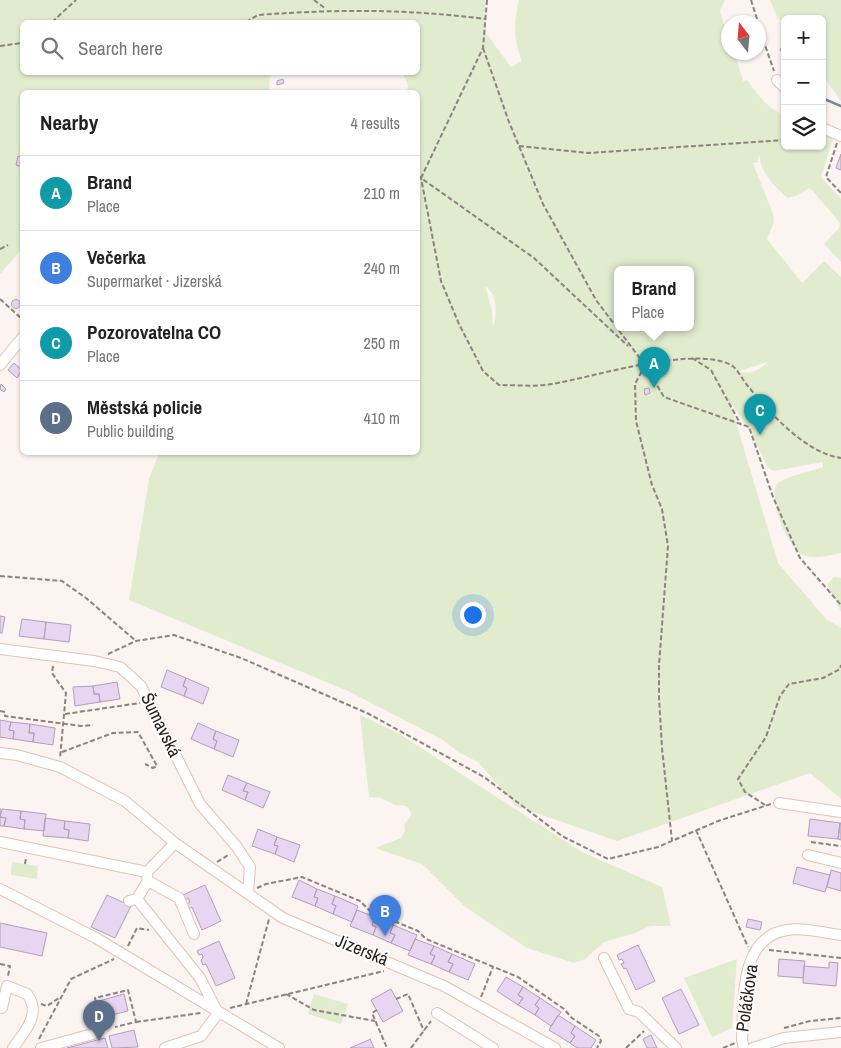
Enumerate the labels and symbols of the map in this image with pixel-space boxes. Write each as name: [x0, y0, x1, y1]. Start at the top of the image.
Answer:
north arrow: [721, 15, 766, 60]
pin: A: [638, 347, 670, 388]
pin: C: [744, 394, 776, 435]
your location: [460, 602, 486, 628]
street label: Šumavská: [135, 688, 188, 761]
pin: B: [369, 895, 401, 936]
street label: Jizerská: [332, 928, 392, 971]
street label: Poláčkova: [729, 962, 764, 1033]
pin: D: [83, 1000, 115, 1041]

